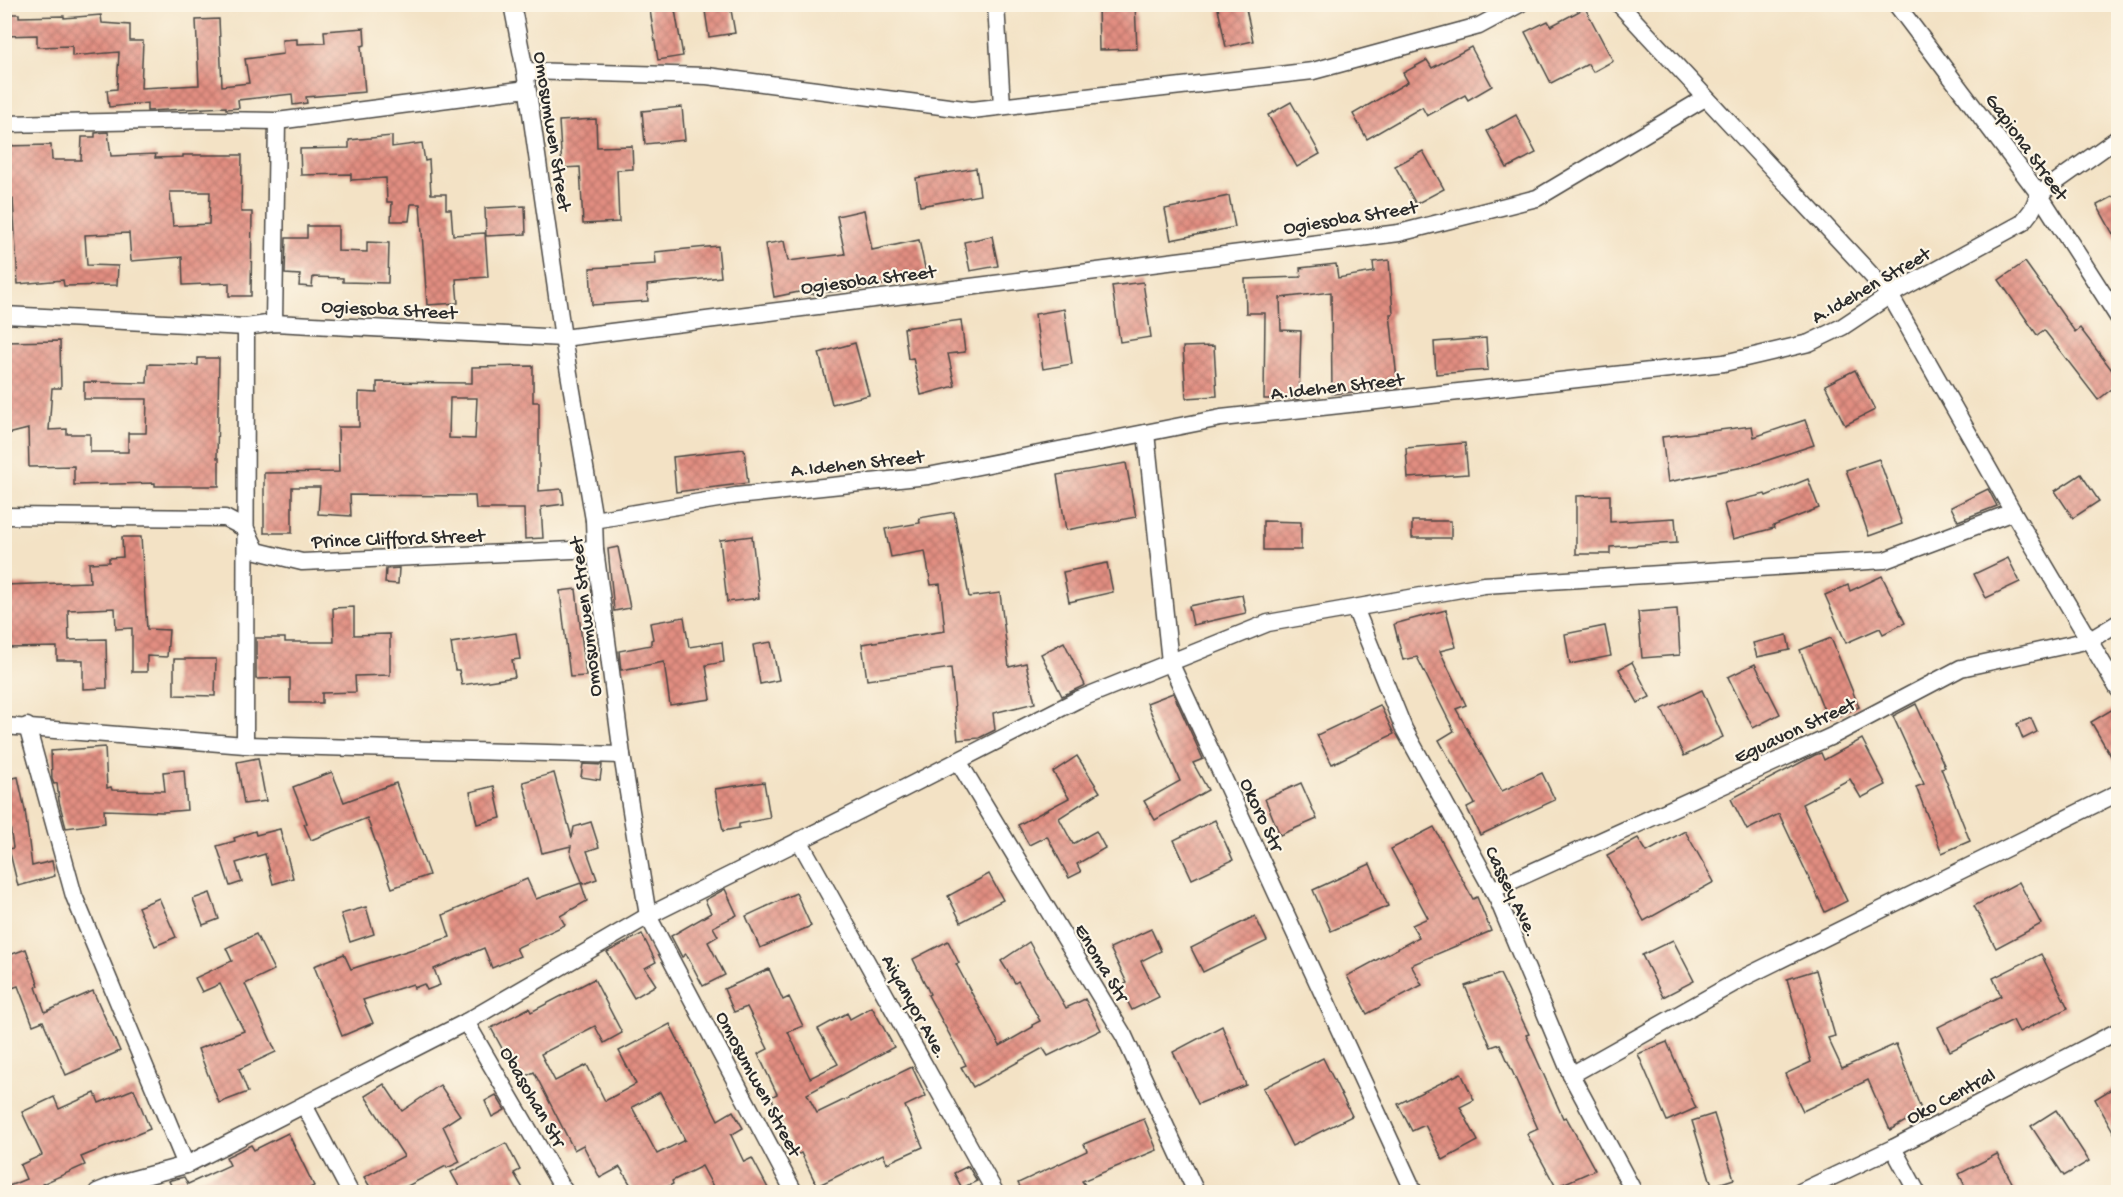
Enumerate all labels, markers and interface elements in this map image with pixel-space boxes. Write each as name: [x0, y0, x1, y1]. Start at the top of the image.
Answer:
street label: Omosumwen Street: [527, 50, 575, 215]
street label: Gapiona Street: [1979, 90, 2073, 208]
street label: Ogiesoba Street: [1282, 197, 1421, 241]
street label: A.Idehen Street: [1808, 243, 1937, 330]
street label: Ogiesoba Street: [800, 262, 939, 301]
street label: Ogiesoba Street: [321, 296, 459, 327]
street label: A.Idehen Street: [1270, 370, 1407, 407]
street label: A.Idehen Street: [790, 447, 927, 484]
street label: Prince Clifford Street: [310, 526, 487, 555]
street label: Omosumwen Street: [566, 533, 609, 698]
street label: Eguavon Street: [1731, 693, 1861, 770]
street label: Okoro Str: [1233, 775, 1288, 857]
street label: Cassey Ave.: [1478, 843, 1542, 942]
street label: Enoma Str: [1068, 921, 1133, 1009]
street label: Aiyanyor Ave.: [875, 951, 951, 1064]
street label: Omosumwen Street: [709, 1008, 806, 1163]
street label: Obasohan Str: [493, 1043, 570, 1154]
street label: Oko Central: [1903, 1065, 2000, 1131]

